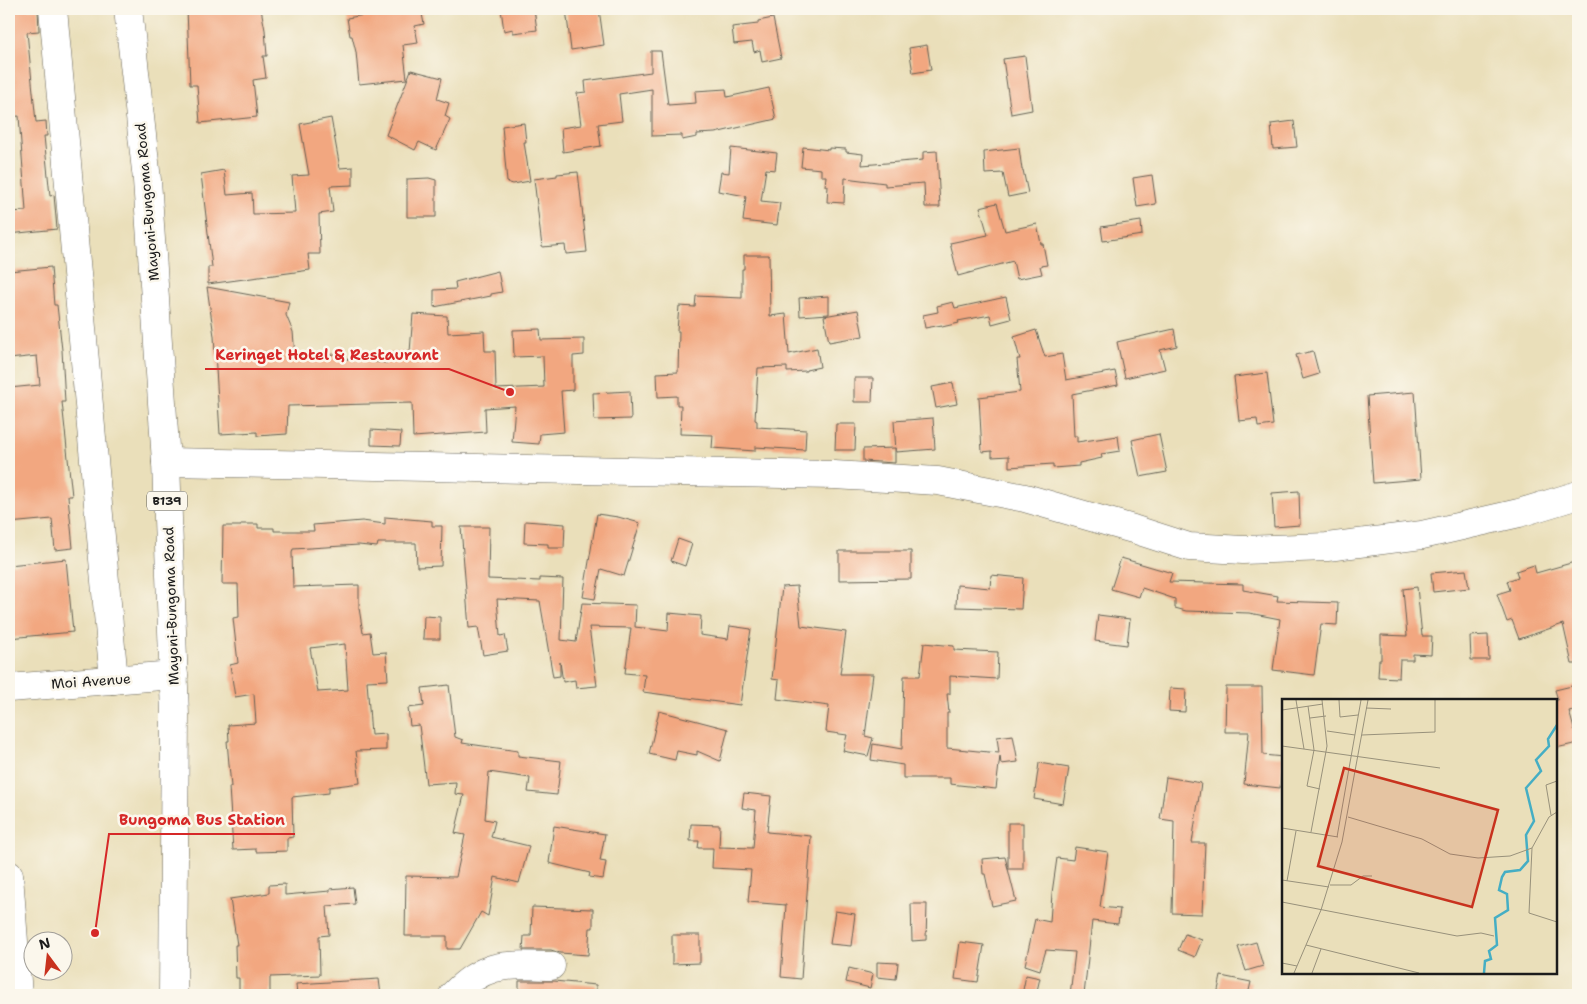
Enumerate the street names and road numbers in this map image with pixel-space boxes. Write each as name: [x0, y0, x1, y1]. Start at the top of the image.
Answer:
street label: Mayoni-Bungoma Road: [131, 122, 163, 282]
road number: B139: [147, 492, 187, 511]
street label: Mayoni-Bungoma Road: [159, 526, 183, 685]
street label: Moi Avenue: [51, 669, 131, 693]

